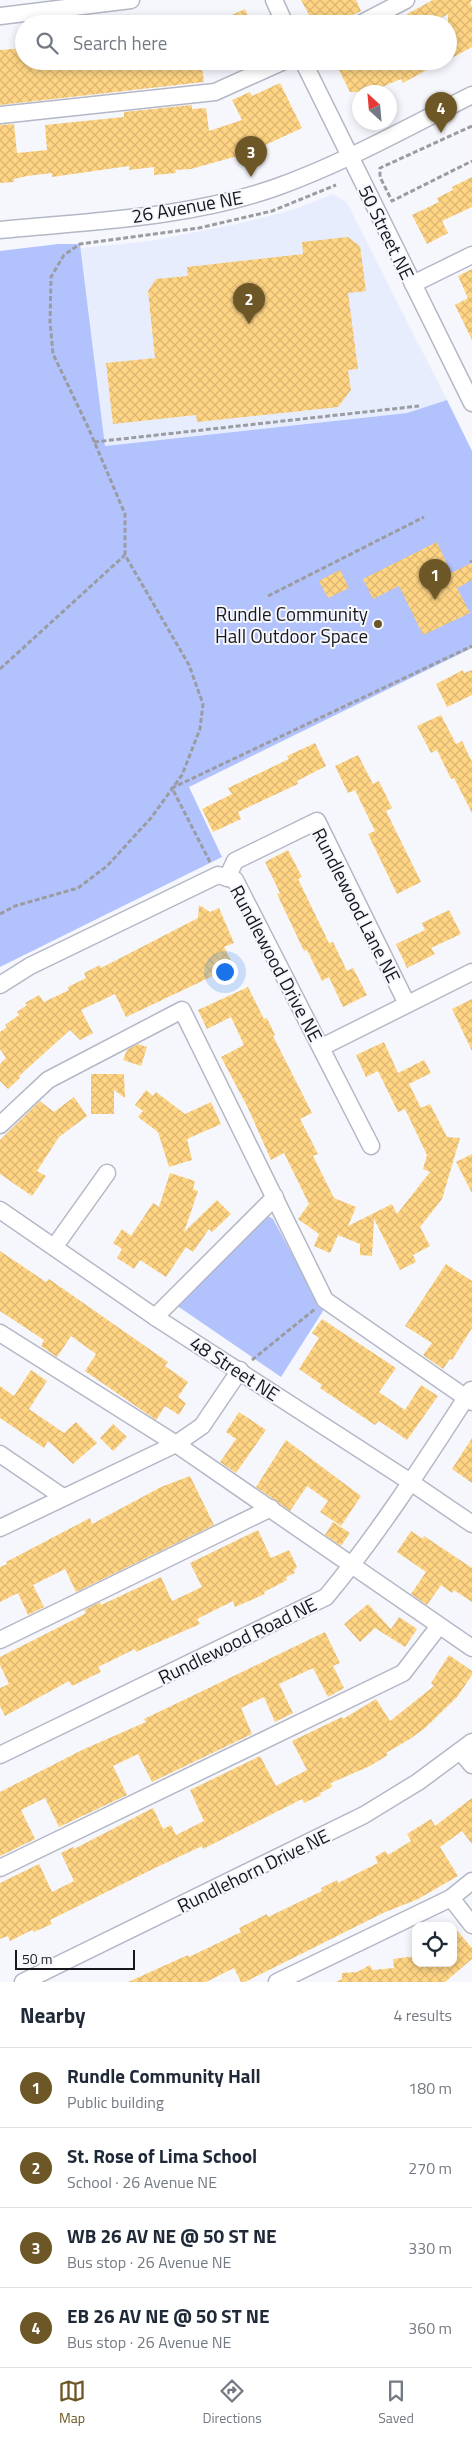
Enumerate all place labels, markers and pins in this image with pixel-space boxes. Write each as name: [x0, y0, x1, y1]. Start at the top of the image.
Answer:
pin: 4: [425, 92, 457, 133]
pin: 3: [235, 136, 267, 177]
pin: 2: [233, 283, 265, 324]
pin: 1: [419, 559, 451, 600]
place label: Rundle Community Hall Outdoor Space: [215, 599, 368, 650]
marker: Rundle Community Hall Outdoor Space: [372, 618, 384, 630]

